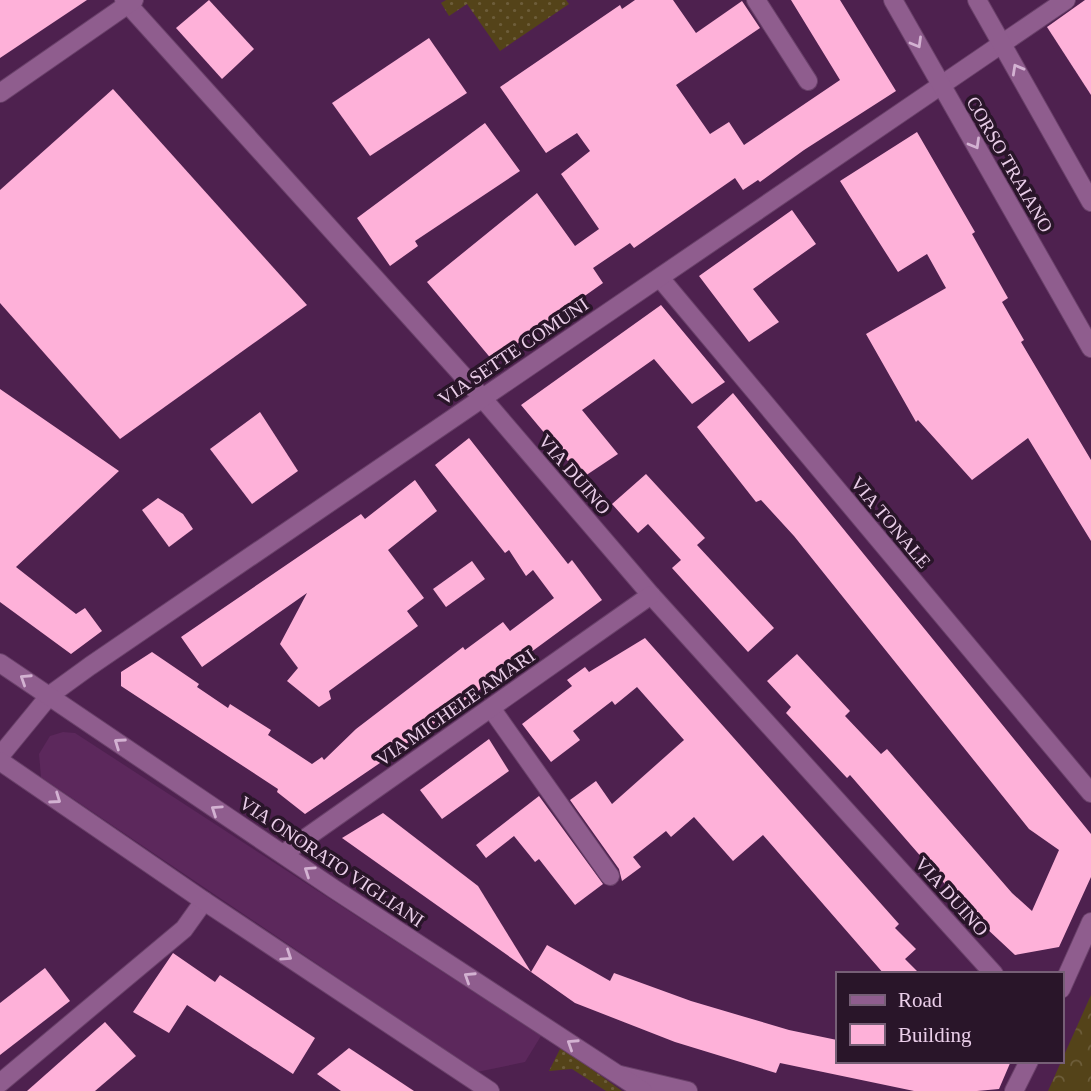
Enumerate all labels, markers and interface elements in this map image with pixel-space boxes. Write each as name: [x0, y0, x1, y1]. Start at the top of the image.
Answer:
one-way arrow: [909, 36, 922, 48]
one-way arrow: [1012, 64, 1025, 77]
street label: CORSO TRAIANO: [962, 93, 1057, 236]
one-way arrow: [967, 137, 980, 150]
street label: VIA SETTE COMUNI: [434, 293, 592, 409]
street label: VIA DUINO: [534, 430, 615, 518]
street label: VIA TONALE: [846, 472, 935, 572]
street label: VIA MICHELE AMARI: [372, 645, 539, 770]
one-way arrow: [20, 675, 33, 687]
one-way arrow: [114, 739, 127, 751]
one-way arrow: [48, 791, 61, 803]
street label: VIA ONORATO VIGLIANI: [236, 792, 428, 931]
one-way arrow: [211, 806, 224, 818]
street label: VIA DUINO: [911, 853, 992, 940]
one-way arrow: [304, 867, 317, 880]
one-way arrow: [279, 948, 292, 961]
one-way arrow: [464, 972, 477, 985]
legend: [836, 972, 1063, 1063]
text: Road: [898, 988, 943, 1012]
text: Building: [898, 1023, 972, 1047]
one-way arrow: [567, 1040, 580, 1053]

